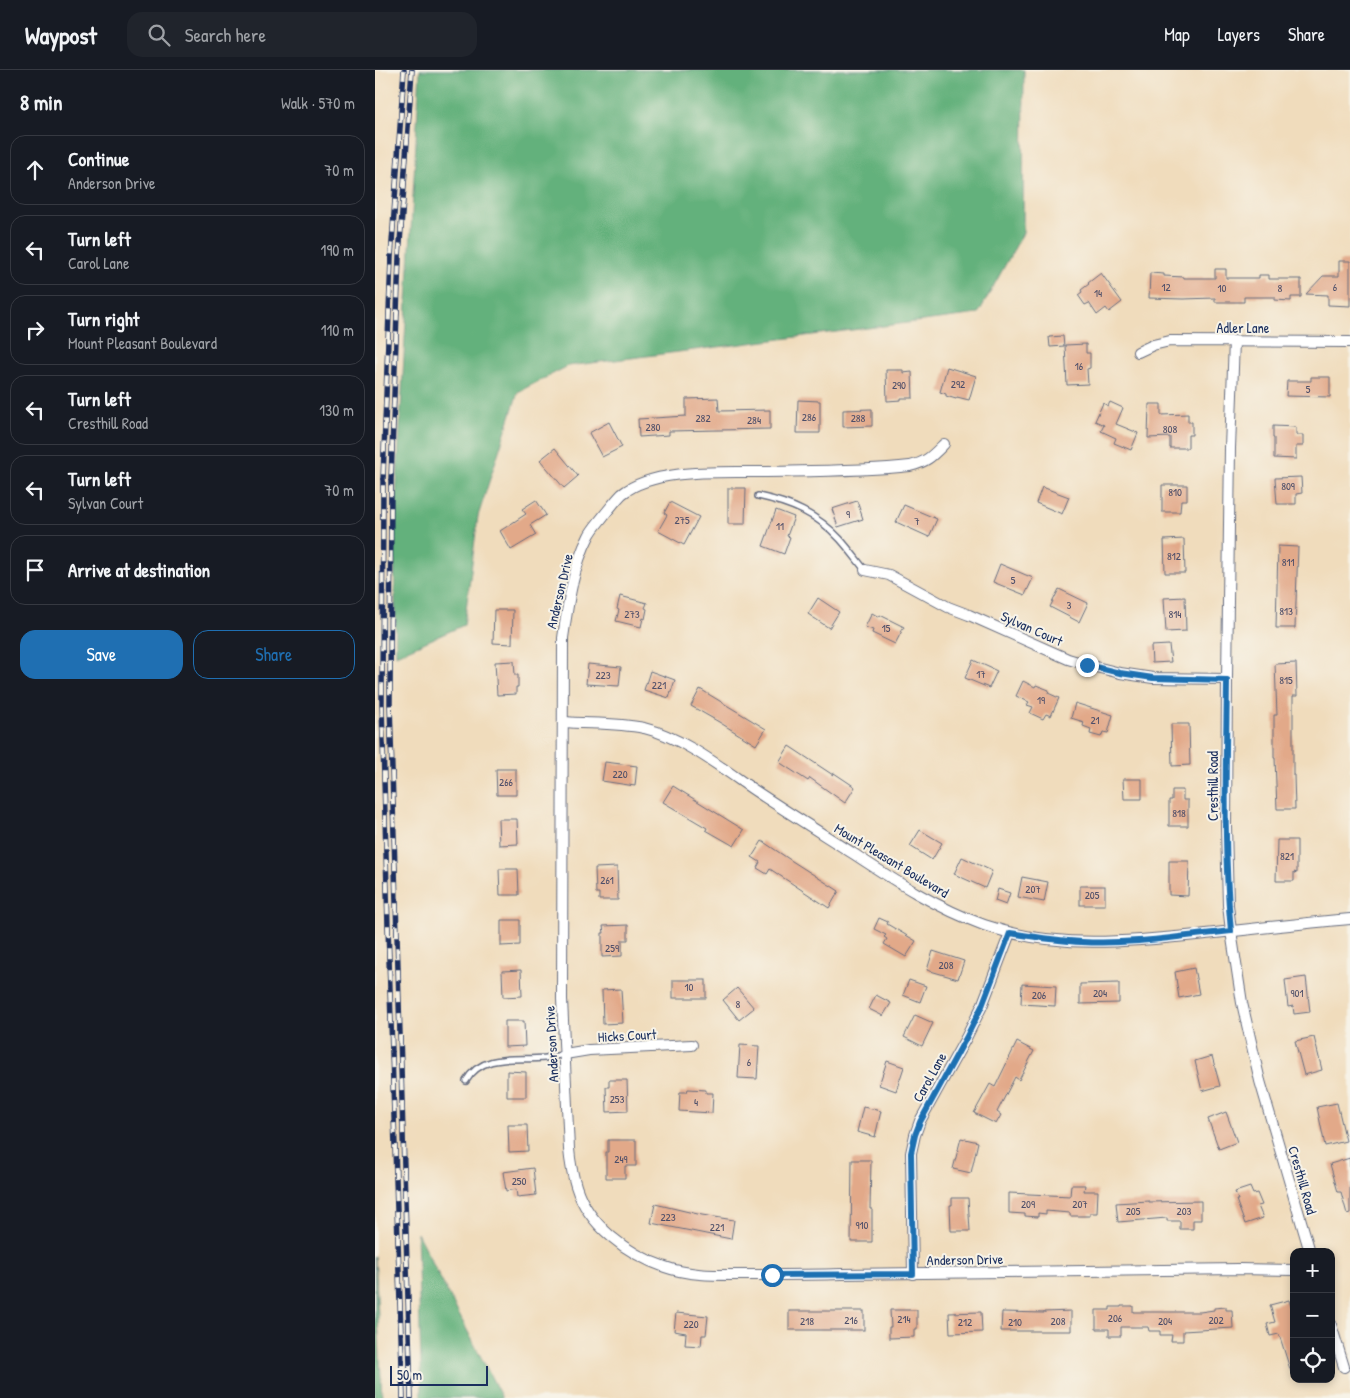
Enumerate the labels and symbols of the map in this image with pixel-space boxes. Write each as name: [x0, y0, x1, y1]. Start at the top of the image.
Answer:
house number: 12: [1161, 280, 1171, 294]
house number: 6: [1333, 280, 1338, 294]
house number: 10: [1218, 281, 1227, 295]
house number: 8: [1278, 281, 1283, 295]
house number: 14: [1094, 286, 1102, 300]
street label: Adler Lane: [1217, 318, 1270, 337]
house number: 16: [1075, 359, 1084, 373]
house number: 292: [951, 377, 965, 391]
house number: 290: [892, 378, 906, 392]
house number: 5: [1306, 382, 1311, 396]
house number: 286: [802, 410, 817, 424]
house number: 282: [695, 411, 711, 425]
house number: 288: [851, 411, 866, 425]
house number: 284: [747, 413, 761, 427]
house number: 280: [646, 420, 660, 434]
house number: 808: [1163, 422, 1177, 436]
house number: 809: [1281, 479, 1295, 493]
house number: 810: [1168, 485, 1182, 499]
house number: 9: [846, 507, 850, 521]
house number: 275: [674, 513, 690, 527]
house number: 7: [914, 514, 920, 528]
house number: 11: [776, 519, 784, 533]
house number: 812: [1167, 549, 1181, 563]
street label: Anderson Drive: [541, 551, 577, 630]
house number: 811: [1282, 555, 1294, 569]
house number: 5: [1011, 573, 1016, 587]
house number: 3: [1067, 598, 1072, 612]
house number: 813: [1279, 604, 1293, 618]
street label: Sylvan Court: [998, 606, 1066, 651]
house number: 273: [624, 607, 640, 621]
house number: 814: [1169, 607, 1181, 621]
house number: 15: [882, 621, 891, 635]
route end: [1076, 654, 1099, 677]
house number: 17: [976, 667, 986, 681]
house number: 223: [595, 668, 611, 682]
house number: 815: [1279, 673, 1293, 687]
house number: 221: [652, 678, 666, 692]
house number: 19: [1037, 693, 1045, 707]
house number: 21: [1090, 713, 1100, 727]
street label: Cresthill Road: [1203, 750, 1222, 821]
house number: 220: [612, 767, 628, 781]
house number: 266: [499, 775, 514, 789]
house number: 818: [1172, 806, 1186, 820]
street label: Mount Pleasant Boulevard: [831, 818, 953, 902]
house number: 821: [1280, 849, 1294, 863]
house number: 261: [600, 873, 614, 887]
house number: 207: [1025, 882, 1041, 896]
house number: 205: [1085, 888, 1100, 902]
house number: 259: [605, 941, 619, 955]
house number: 208: [939, 958, 954, 972]
house number: 10: [685, 980, 694, 994]
house number: 204: [1093, 986, 1107, 1000]
house number: 901: [1291, 986, 1303, 1000]
house number: 206: [1032, 988, 1047, 1002]
house number: 8: [736, 997, 741, 1011]
street label: Anderson Drive: [539, 1005, 562, 1083]
street label: Hicks Court: [597, 1024, 657, 1046]
street label: Carol Lane: [908, 1049, 951, 1105]
house number: 6: [747, 1055, 752, 1069]
house number: 253: [610, 1092, 624, 1106]
house number: 4: [694, 1095, 698, 1109]
street label: Cresthill Road: [1284, 1144, 1322, 1217]
house number: 249: [614, 1152, 628, 1166]
house number: 250: [512, 1174, 526, 1188]
house number: 209: [1021, 1197, 1035, 1211]
house number: 207: [1072, 1197, 1088, 1211]
house number: 205: [1126, 1204, 1141, 1218]
house number: 203: [1176, 1204, 1192, 1218]
house number: 223: [660, 1210, 676, 1224]
house number: 910: [856, 1218, 869, 1232]
house number: 221: [710, 1220, 724, 1234]
street label: Anderson Drive: [927, 1249, 1004, 1269]
route start: [761, 1264, 784, 1287]
house number: 206: [1108, 1311, 1123, 1325]
house number: 214: [897, 1312, 911, 1326]
house number: 216: [844, 1313, 858, 1327]
house number: 202: [1208, 1313, 1224, 1327]
house number: 218: [800, 1314, 814, 1328]
house number: 208: [1051, 1314, 1066, 1328]
house number: 204: [1158, 1314, 1172, 1328]
house number: 212: [958, 1315, 972, 1329]
house number: 210: [1008, 1315, 1022, 1329]
house number: 220: [683, 1317, 699, 1331]
scale bar: [390, 1363, 487, 1386]

